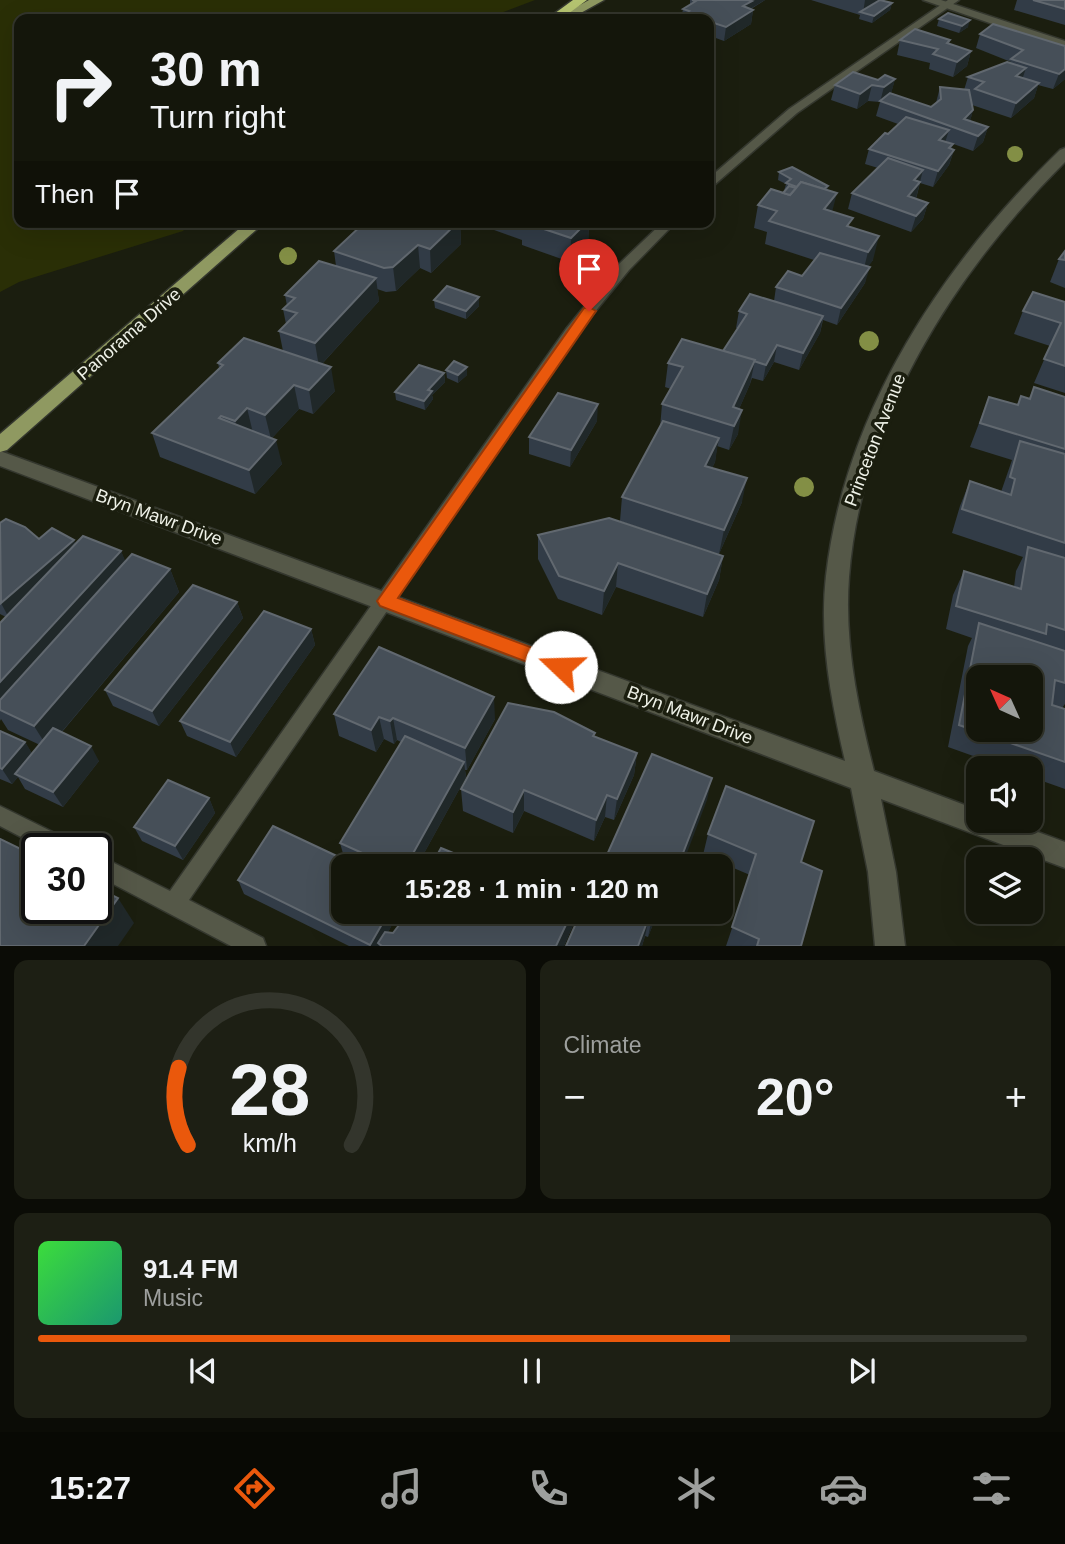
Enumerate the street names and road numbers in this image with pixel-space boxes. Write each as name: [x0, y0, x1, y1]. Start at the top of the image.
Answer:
street label: Panorama Drive: [73, 284, 185, 384]
street label: Princeton Avenue: [840, 371, 910, 509]
street label: Bryn Mawr Drive: [93, 485, 225, 549]
street label: Bryn Mawr Drive: [624, 682, 756, 748]

